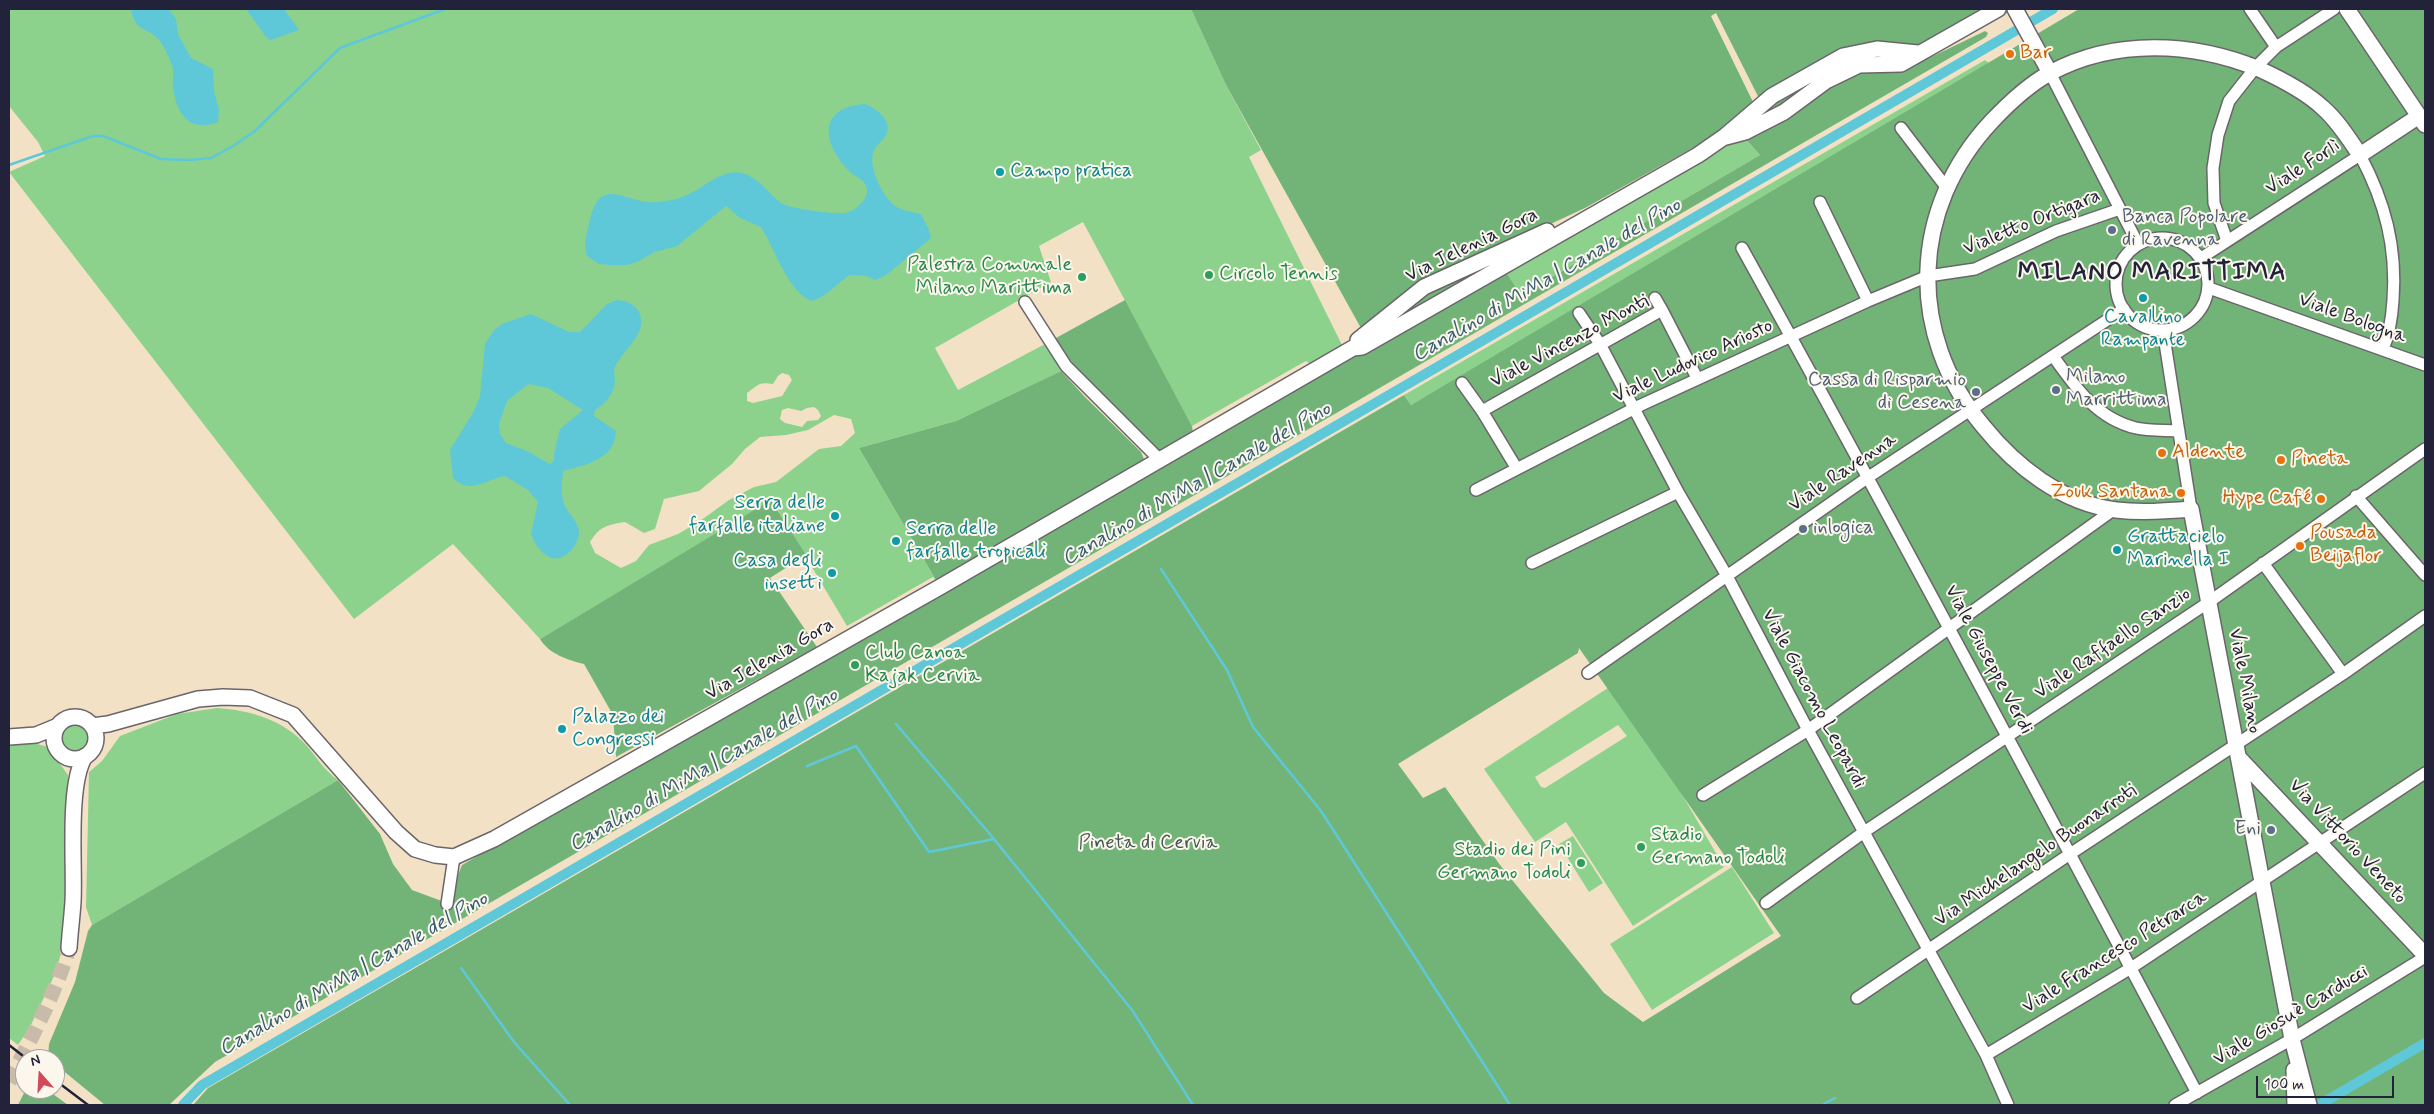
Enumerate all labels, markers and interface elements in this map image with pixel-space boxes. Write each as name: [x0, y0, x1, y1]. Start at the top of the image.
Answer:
place label: Bar: [2020, 42, 2051, 66]
marker: Bar: [2004, 48, 2016, 60]
street label: Viale Forlì: [2261, 135, 2345, 201]
place label: Campo pratica: [1010, 160, 1132, 184]
marker: Campo pratica: [994, 166, 1006, 178]
street label: Vialetto Ortigara: [1960, 185, 2104, 261]
water label: Canalino di MiMa | Canale del Pino: [1408, 194, 1686, 368]
street label: Via Jelenia Gora: [1402, 204, 1542, 288]
place label: Banca Popolare di Ravenna: [2122, 206, 2248, 253]
marker: Banca Popolare di Ravenna: [2106, 224, 2118, 236]
place label: Palestra Comunale Milano Marittima: [907, 254, 1072, 301]
district label: MILANO MARITTIMA: [2019, 259, 2285, 289]
place label: Circolo Tennis: [1219, 263, 1338, 287]
marker: Circolo Tennis: [1203, 269, 1215, 281]
marker: Palestra Comunale Milano Marittima: [1076, 271, 1088, 283]
street label: Viale Bologna: [2295, 288, 2409, 350]
street label: Viale Vincenzo Monti: [1486, 290, 1654, 394]
marker: Cavallino Rampante: [2137, 292, 2149, 304]
place label: Cavallino Rampante: [2101, 306, 2185, 353]
street label: Viale Ludovico Ariosto: [1609, 314, 1777, 410]
place label: Milano Marrittima: [2066, 366, 2167, 413]
place label: Cassa di Risparmio di Cesena: [1808, 369, 1966, 416]
marker: Milano Marrittima: [2050, 384, 2062, 396]
marker: Cassa di Risparmio di Cesena: [1970, 386, 1982, 398]
water label: Canalino di MiMa | Canale del Pino: [1058, 398, 1336, 572]
street label: Viale Ravenna: [1785, 428, 1901, 518]
place label: Aldente: [2172, 441, 2245, 465]
marker: Aldente: [2156, 447, 2168, 459]
place label: Pineta: [2291, 448, 2348, 472]
marker: Pineta: [2275, 454, 2287, 466]
place label: Zouk Santana: [2051, 481, 2171, 505]
marker: Zouk Santana: [2175, 487, 2187, 499]
place label: Hype Café: [2222, 487, 2311, 511]
place label: Serra delle farfalle italiane: [689, 492, 825, 539]
marker: Hype Café: [2315, 493, 2327, 505]
marker: Serra delle farfalle italiane: [829, 510, 841, 522]
place label: inlogica: [1813, 517, 1873, 541]
place label: Serra delle farfalle tropicali: [906, 518, 1046, 565]
place label: Pousada Beijaflor: [2310, 522, 2382, 569]
marker: inlogica: [1797, 523, 1809, 535]
place label: Grattacielo Marinella I: [2127, 526, 2229, 573]
marker: Serra delle farfalle tropicali: [890, 535, 902, 547]
marker: Pousada Beijaflor: [2294, 540, 2306, 552]
marker: Grattacielo Marinella I: [2111, 544, 2123, 556]
place label: Casa degli insetti: [733, 550, 822, 597]
marker: Casa degli insetti: [826, 567, 838, 579]
street label: Viale Giuseppe Verdi: [1938, 581, 2038, 739]
street label: Viale Raffaello Sanzio: [2030, 583, 2196, 705]
street label: Viale Giacomo Leopardi: [1755, 605, 1871, 793]
street label: Via Jelenia Gora: [701, 613, 839, 707]
street label: Viale Milano: [2222, 627, 2266, 735]
place label: Club Canoa Kajak Cervia: [865, 642, 980, 689]
marker: Club Canoa Kajak Cervia: [849, 659, 861, 671]
water label: Canalino di MiMa | Canale del Pino: [565, 684, 843, 858]
place label: Palazzo dei Congressi: [572, 706, 664, 753]
marker: Palazzo dei Congressi: [556, 723, 568, 735]
street label: Via Vittorio Veneto: [2283, 774, 2411, 910]
street label: Via Michelangelo Buonarroti: [1930, 779, 2142, 933]
place label: Eni: [2235, 818, 2261, 842]
place label: Stadio Germano Todoli: [1651, 824, 1785, 871]
marker: Eni: [2265, 824, 2277, 836]
park label: Pineta di Cervia: [1079, 832, 1217, 856]
place label: Stadio dei Pini Germano Todoli: [1437, 839, 1571, 886]
marker: Stadio Germano Todoli: [1635, 841, 1647, 853]
marker: Stadio dei Pini Germano Todoli: [1575, 857, 1587, 869]
street label: Viale Francesco Petrarca: [2018, 886, 2212, 1020]
water label: Canalino di MiMa | Canale del Pino: [215, 888, 493, 1062]
street label: Viale Giosuè Carducci: [2209, 960, 2373, 1072]
north arrow: [15, 1049, 65, 1099]
text: N: [28, 1051, 43, 1071]
scale bar: [2259, 1066, 2396, 1098]
text: 100 m: [2264, 1075, 2304, 1095]

